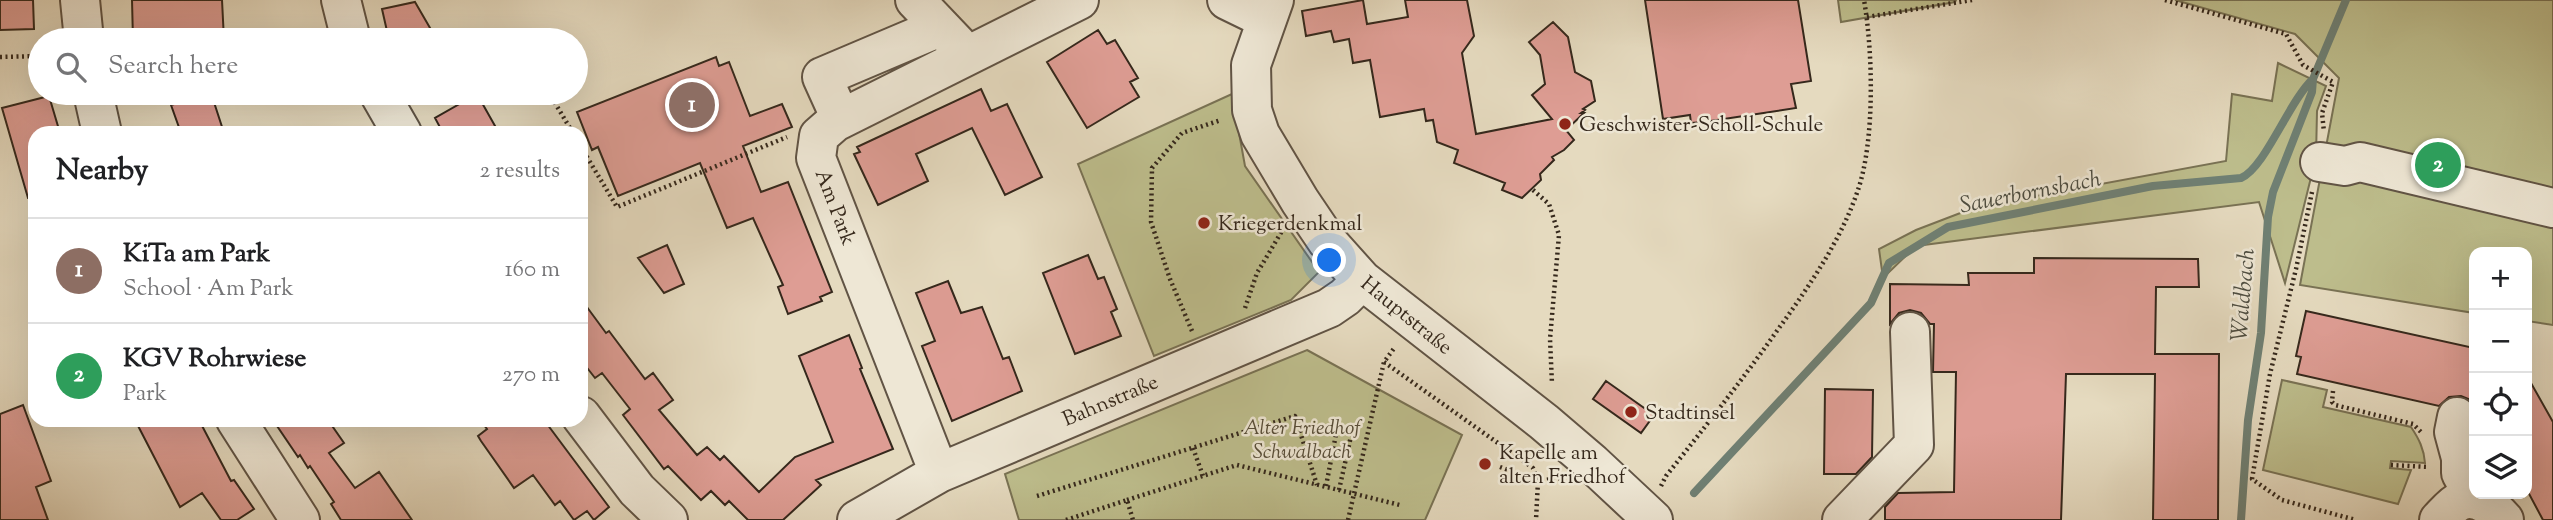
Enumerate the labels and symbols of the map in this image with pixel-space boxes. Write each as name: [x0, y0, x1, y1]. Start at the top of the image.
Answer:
pin: 1: [669, 79, 715, 131]
place label: Geschwister-Scholl-Schule: [1579, 111, 1823, 141]
marker: Geschwister-Scholl-Schule: [1557, 116, 1573, 132]
pin: 2: [2415, 139, 2461, 191]
water label: Sauerbornsbach: [1957, 164, 2104, 223]
street label: Am Park: [806, 165, 862, 251]
place label: Kriegerdenkmal: [1218, 210, 1362, 240]
marker: Kriegerdenkmal: [1196, 215, 1212, 231]
your location: [1312, 243, 1346, 277]
water label: Waldbach: [2224, 248, 2265, 343]
street label: Hauptstraße: [1353, 270, 1458, 363]
street label: Bahnstraße: [1058, 368, 1163, 435]
place label: Stadtinsel: [1645, 399, 1735, 429]
marker: Stadtinsel: [1623, 404, 1639, 420]
park label: Alter Friedhof Schwalbach: [1243, 414, 1363, 468]
place label: Kapelle am alten Friedhof: [1499, 439, 1627, 493]
marker: Kapelle am alten Friedhof: [1477, 456, 1493, 472]

